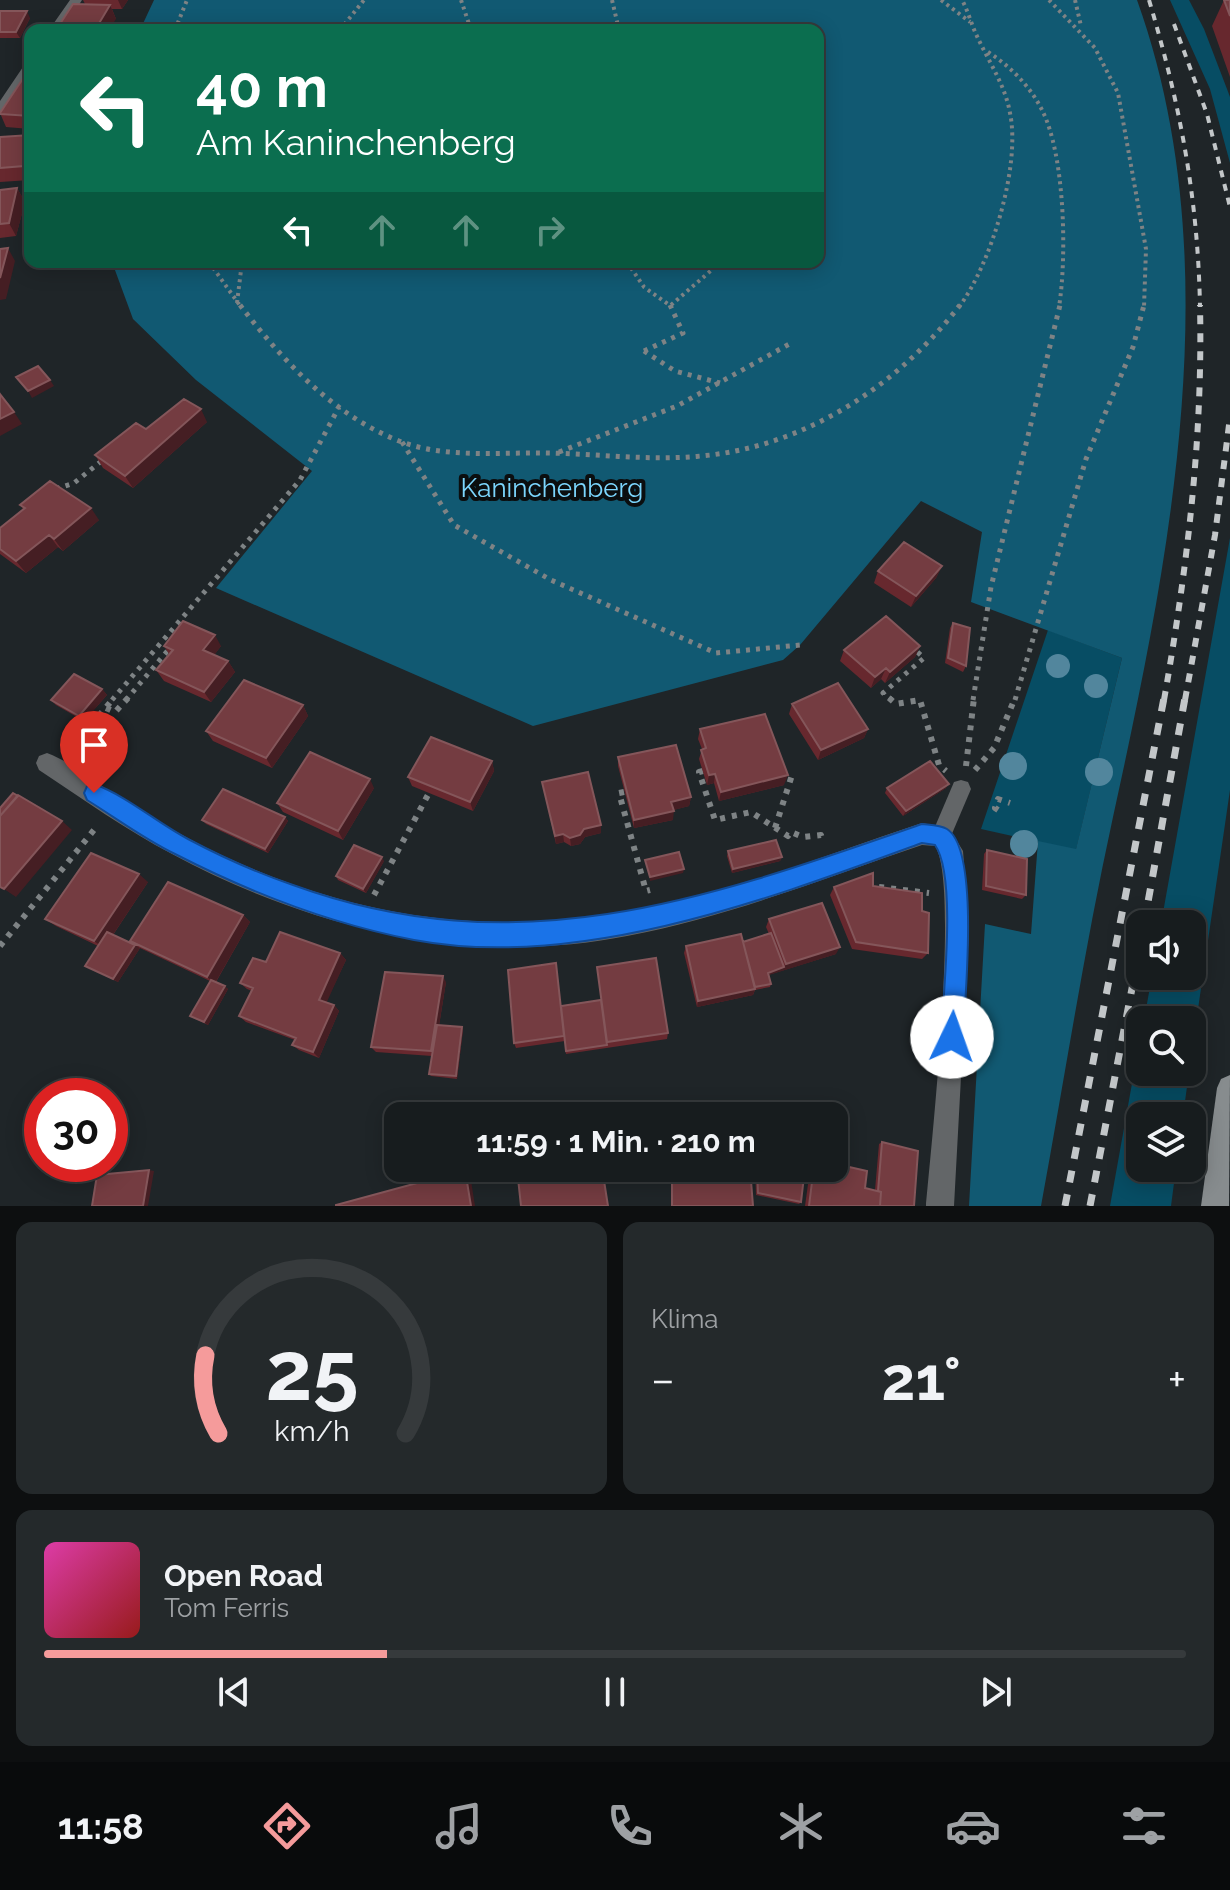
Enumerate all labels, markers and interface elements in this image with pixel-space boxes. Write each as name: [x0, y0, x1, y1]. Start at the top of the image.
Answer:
text: 40 m: [196, 54, 328, 120]
icon: left: [64, 56, 168, 160]
text: Am Kaninchenberg: [196, 121, 516, 163]
icon: left: [276, 208, 320, 252]
icon: ahead: [360, 208, 404, 252]
icon: ahead: [444, 208, 488, 252]
icon: right: [528, 208, 572, 252]
park label: Kaninchenberg: [461, 473, 643, 503]
pin: [60, 711, 128, 793]
icon: arrive: [72, 723, 116, 767]
map controls: [1126, 910, 1206, 1182]
button: sound: [1126, 910, 1206, 990]
position arrow: [910, 995, 994, 1079]
button: search: [1126, 1006, 1206, 1086]
speed limit sign: 30: [24, 1078, 128, 1182]
button: layers: [1126, 1102, 1206, 1182]
text: 11:59 · 1 Min. · 210 m: [476, 1124, 756, 1159]
text: Klima: [651, 1304, 719, 1334]
text: 25: [265, 1322, 358, 1419]
text: 21°: [882, 1344, 961, 1414]
text: −: [651, 1354, 675, 1405]
text: +: [1168, 1354, 1186, 1405]
text: km/h: [274, 1414, 349, 1448]
text: Open Road: [164, 1558, 323, 1593]
text: Tom Ferris: [164, 1593, 289, 1623]
icon: previous: [212, 1670, 256, 1714]
icon: pause: [593, 1670, 637, 1714]
icon: next: [974, 1670, 1018, 1714]
icon: directions: [259, 1798, 315, 1854]
icon: music: [431, 1798, 487, 1854]
icon: phone: [602, 1798, 658, 1854]
icon: climate: [773, 1798, 829, 1854]
icon: car: [945, 1798, 1001, 1854]
icon: filters: [1116, 1798, 1172, 1854]
text: 11:58: [58, 1805, 144, 1847]

